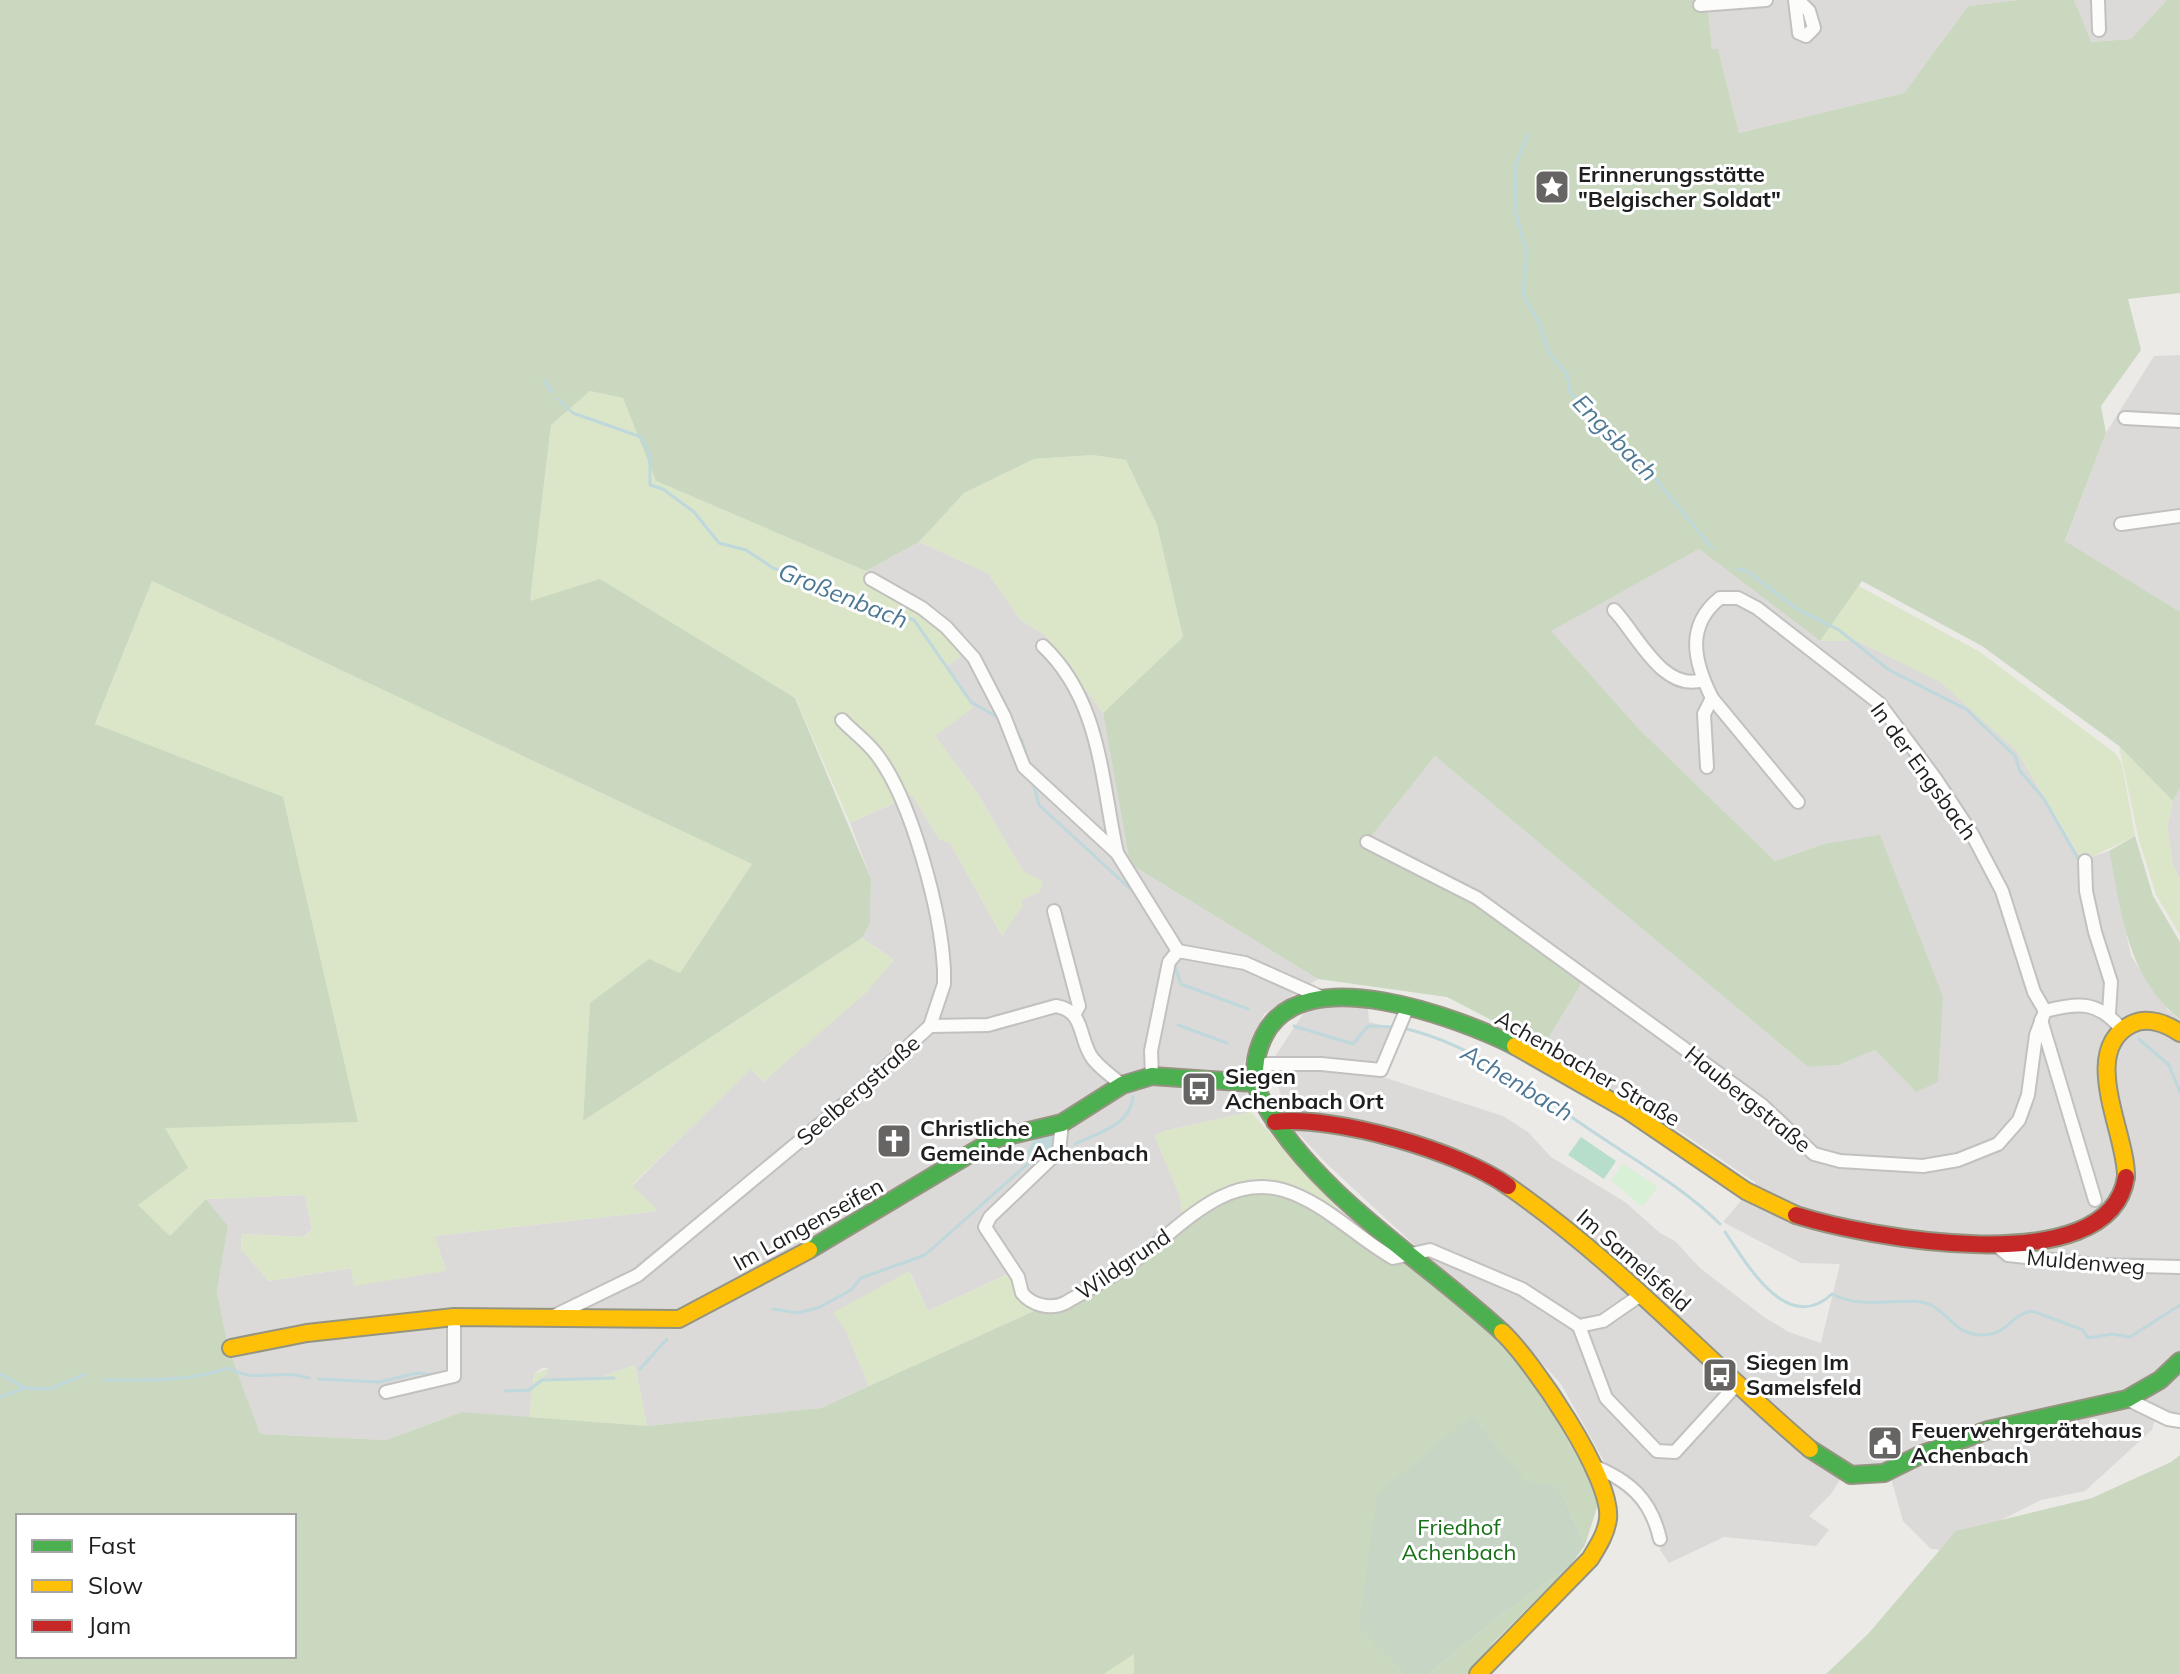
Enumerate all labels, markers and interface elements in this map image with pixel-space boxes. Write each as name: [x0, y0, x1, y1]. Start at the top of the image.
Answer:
place label: Erinnerungsstätte "Belgischer Soldat": [1578, 160, 1781, 213]
place icon: Erinnerungsstätte "Belgischer Soldat": [1533, 168, 1571, 206]
water label: Engsbach: [1567, 388, 1664, 487]
water label: Großenbach: [774, 556, 912, 635]
street label: In der Engsbach: [1865, 697, 1983, 845]
street label: Achenbacher Straße: [1491, 1004, 1685, 1132]
street label: Seelbergstraße: [790, 1029, 926, 1151]
water label: Achenbach: [1456, 1038, 1578, 1128]
street label: Haubergstraße: [1679, 1039, 1817, 1159]
place label: Siegen Achenbach Ort: [1225, 1062, 1384, 1115]
bus stop icon: Siegen Achenbach Ort: [1180, 1070, 1218, 1108]
place label: Christliche Gemeinde Achenbach: [920, 1114, 1149, 1167]
church icon: Christliche Gemeinde Achenbach: [875, 1122, 913, 1160]
street label: Im Langenseifen: [728, 1171, 888, 1277]
street label: Im Samelsfeld: [1571, 1203, 1697, 1317]
street label: Wildgrund: [1070, 1222, 1176, 1306]
street label: Muldenweg: [2026, 1243, 2146, 1281]
place label: Siegen Im Samelsfeld: [1746, 1348, 1862, 1401]
bus stop icon: Siegen Im Samelsfeld: [1701, 1356, 1739, 1394]
place label: Feuerwehrgerätehaus Achenbach: [1911, 1416, 2142, 1469]
public building icon: Feuerwehrgerätehaus Achenbach: [1866, 1424, 1904, 1462]
park label: Friedhof Achenbach: [1402, 1513, 1516, 1566]
legend: [16, 1514, 296, 1658]
text: Fast: [88, 1530, 136, 1560]
text: Slow: [88, 1570, 143, 1600]
text: Jam: [88, 1610, 131, 1640]

